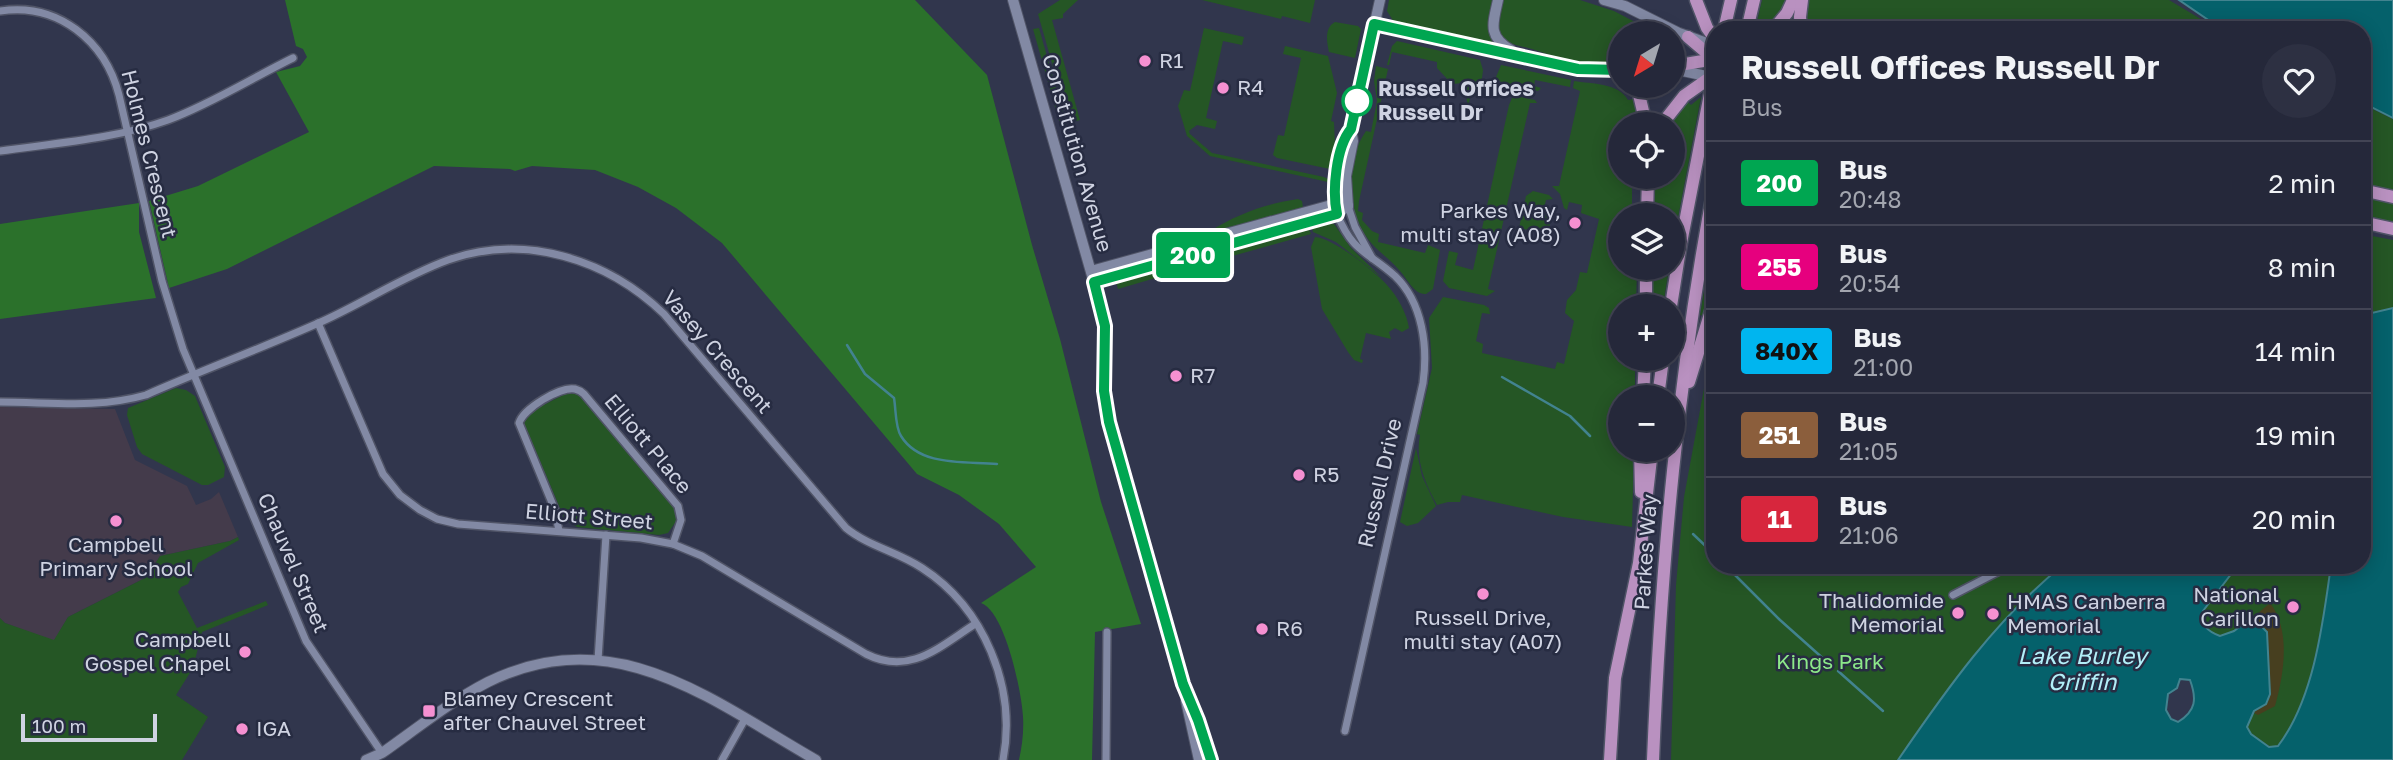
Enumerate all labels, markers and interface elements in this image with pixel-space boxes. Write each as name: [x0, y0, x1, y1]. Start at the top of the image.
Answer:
north arrow: [1608, 21, 1685, 98]
map controls: [1608, 21, 1685, 462]
button: heart: [2262, 44, 2336, 118]
place label: R1: [1159, 47, 1183, 73]
text: Russell Offices Russell Dr: [1741, 47, 2160, 86]
street label: Constitution Avenue: [1037, 51, 1119, 255]
marker: R1: [1137, 53, 1153, 69]
street label: Holmes Crescent: [116, 67, 183, 241]
place label: R4: [1237, 74, 1264, 100]
place label: Russell Offices Russell Dr: [1378, 75, 1534, 125]
marker: R4: [1215, 80, 1231, 96]
marker: Russell Offices Russell Dr: [1342, 86, 1372, 116]
text: Bus: [1741, 93, 1783, 121]
button: locate: [1608, 112, 1685, 189]
text: Bus: [1839, 154, 1887, 185]
text: 200: [1757, 168, 1802, 197]
text: 2 min: [2268, 168, 2336, 199]
text: 20:48: [1839, 185, 1902, 213]
place label: Parkes Way, multi stay (A08): [1400, 197, 1561, 247]
button: layers: [1608, 203, 1685, 280]
marker: Parkes Way, multi stay (A08): [1567, 215, 1583, 231]
line badge: 200: [1153, 232, 1233, 278]
text: Bus: [1839, 238, 1887, 269]
text: 200: [1170, 240, 1216, 269]
text: 255: [1758, 252, 1801, 281]
text: 8 min: [2268, 252, 2336, 283]
text: 20:54: [1839, 269, 1901, 297]
street label: Vasey Crescent: [657, 284, 778, 418]
button: +: [1608, 294, 1685, 371]
text: Bus: [1853, 322, 1902, 353]
text: 840X: [1755, 336, 1818, 365]
text: 14 min: [2255, 336, 2336, 367]
text: 21:00: [1853, 353, 1913, 381]
place label: R7: [1190, 362, 1215, 388]
marker: R7: [1168, 368, 1184, 384]
button: −: [1608, 385, 1685, 462]
street label: Elliott Place: [600, 388, 698, 499]
text: Bus: [1839, 406, 1887, 437]
street label: Russell Drive: [1352, 416, 1407, 550]
text: 251: [1759, 420, 1800, 449]
text: 19 min: [2255, 420, 2336, 451]
text: 21:05: [1839, 437, 1898, 465]
place label: R5: [1313, 461, 1339, 487]
marker: R5: [1291, 467, 1307, 483]
street label: Chauvel Street: [253, 489, 335, 636]
text: Bus: [1839, 490, 1887, 521]
street label: Parkes Way: [1628, 493, 1662, 611]
street label: Elliott Street: [524, 497, 654, 535]
text: 11: [1767, 504, 1792, 533]
text: 20 min: [2252, 504, 2336, 535]
marker: Campbell Primary School: [108, 513, 124, 529]
text: 21:06: [1839, 521, 1899, 549]
place label: Campbell Primary School: [39, 531, 193, 581]
place label: National Carillon: [2193, 581, 2279, 631]
marker: Russell Drive, multi stay (A07): [1475, 586, 1491, 602]
place label: Thalidomide Memorial: [1819, 587, 1944, 637]
place label: HMAS Canberra Memorial: [2007, 588, 2166, 638]
marker: National Carillon: [2285, 599, 2301, 615]
place label: Russell Drive, multi stay (A07): [1403, 604, 1563, 654]
marker: Thalidomide Memorial: [1950, 605, 1966, 621]
marker: HMAS Canberra Memorial: [1985, 606, 2001, 622]
place label: R6: [1276, 615, 1303, 641]
marker: R6: [1254, 621, 1270, 637]
place label: Campbell Gospel Chapel: [85, 626, 231, 676]
water label: Lake Burley Griffin: [2017, 641, 2150, 695]
marker: Campbell Gospel Chapel: [237, 644, 253, 660]
park label: Kings Park: [1776, 648, 1884, 674]
place label: Blamey Crescent after Chauvel Street: [443, 685, 646, 735]
marker: Blamey Crescent after Chauvel Street: [421, 703, 437, 719]
scale bar: [21, 711, 158, 743]
text: 100 m: [32, 714, 86, 737]
place label: IGA: [256, 715, 291, 741]
marker: IGA: [234, 721, 250, 737]

